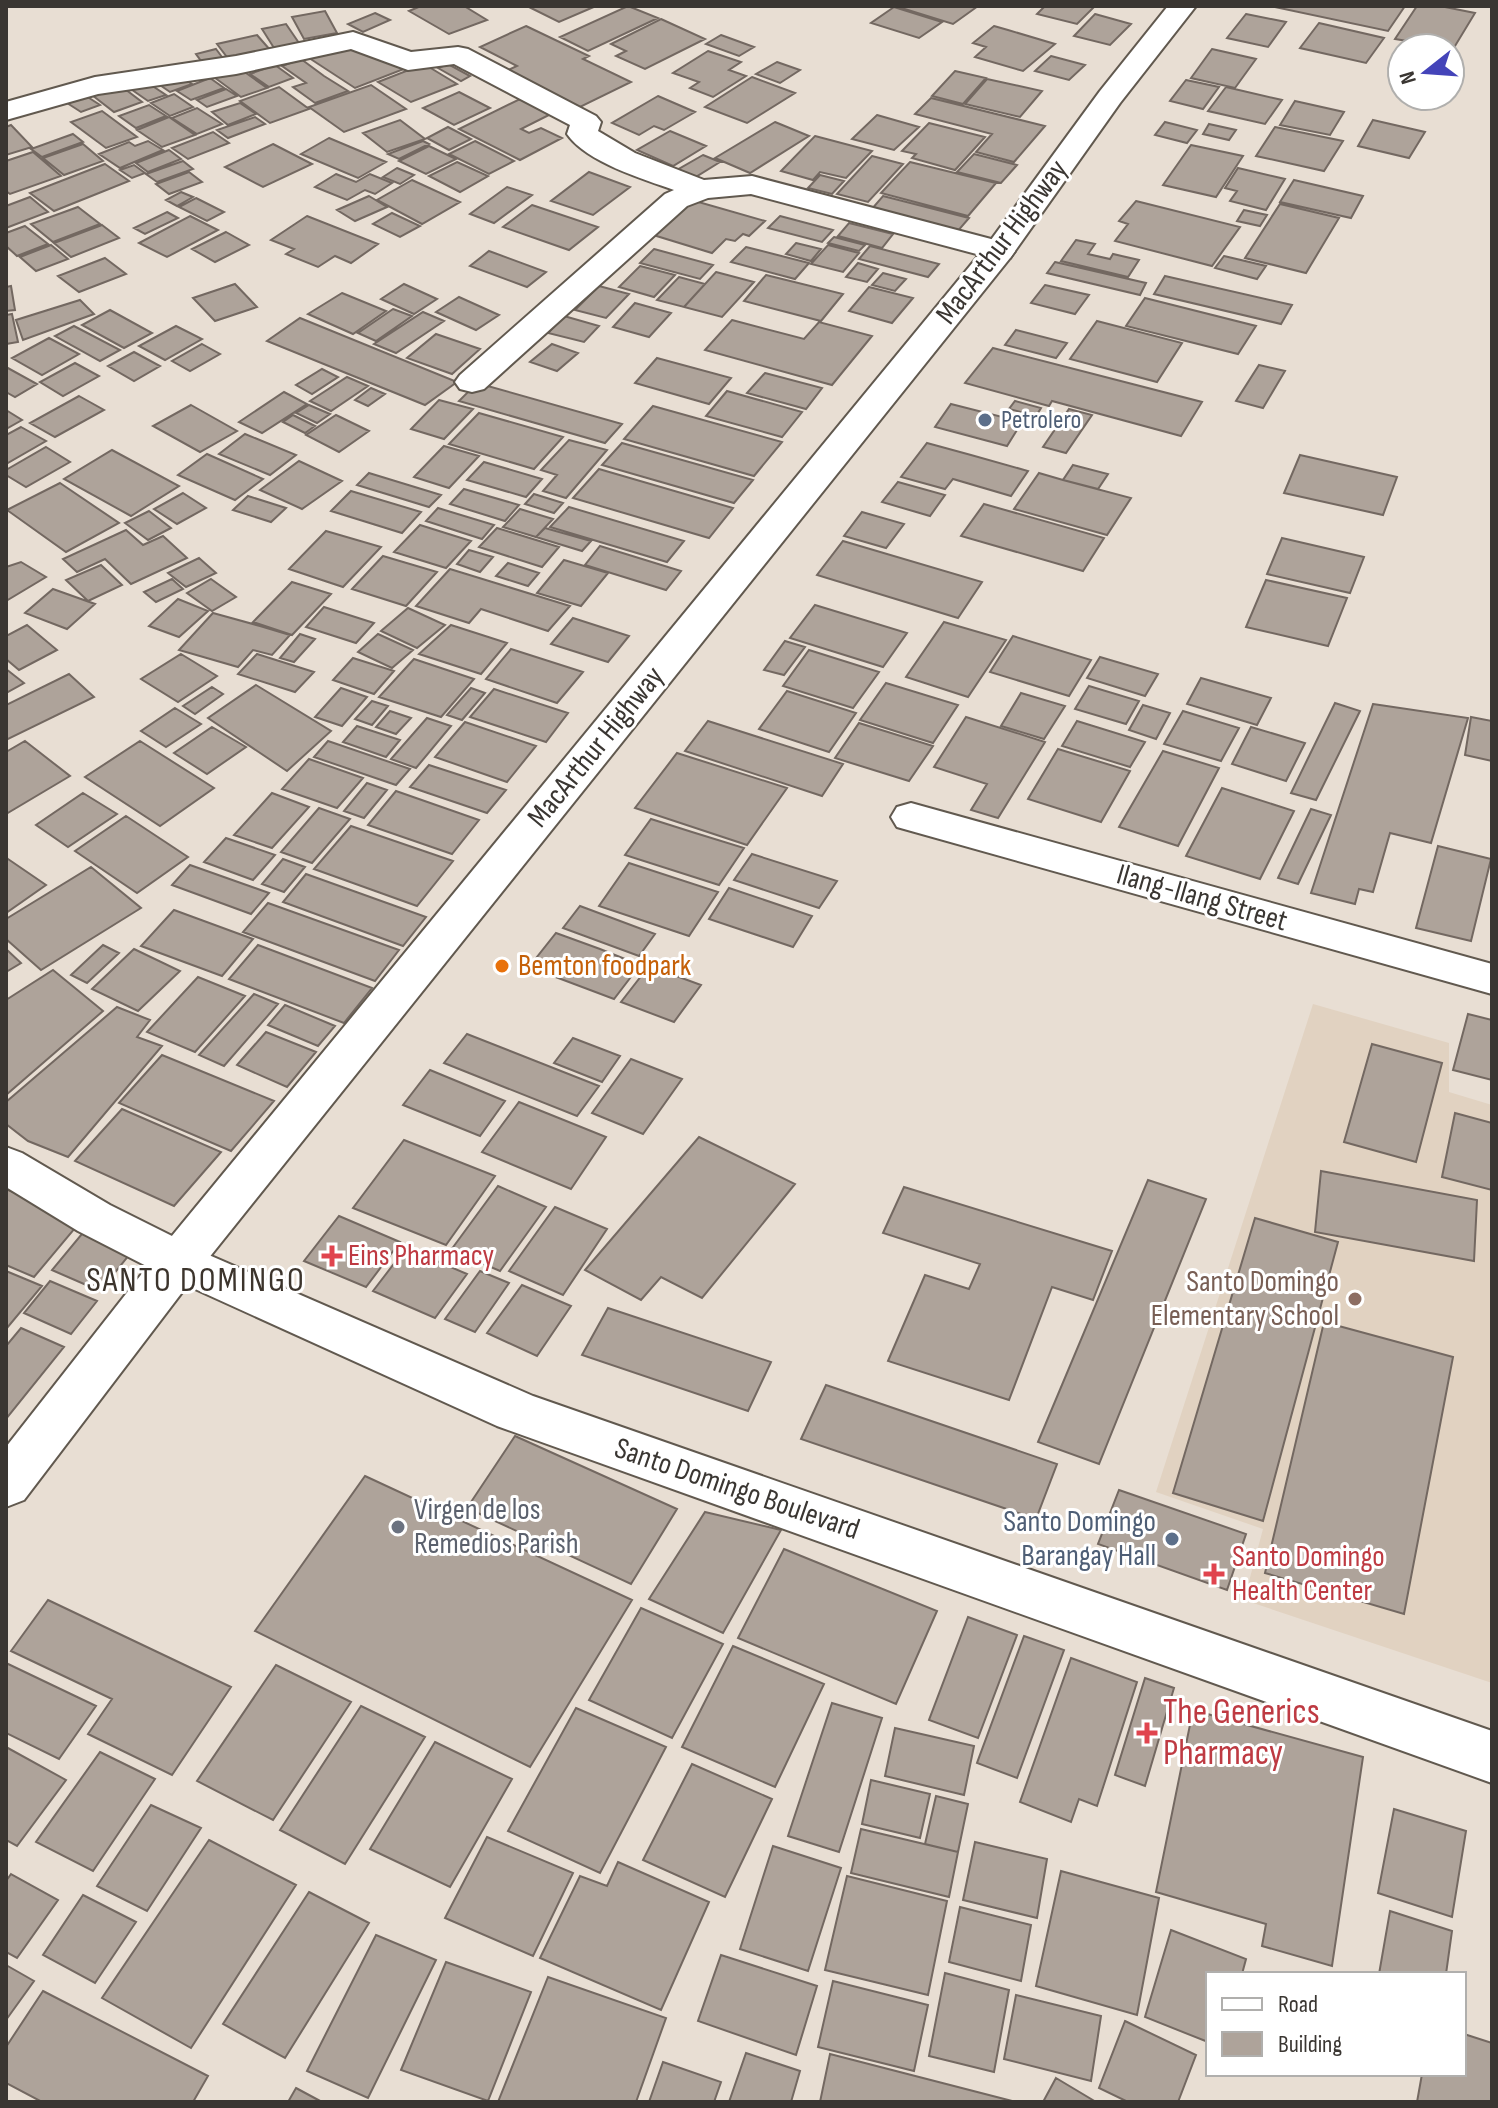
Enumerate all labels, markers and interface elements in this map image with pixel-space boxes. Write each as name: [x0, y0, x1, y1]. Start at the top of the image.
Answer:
north arrow: [1386, 32, 1466, 112]
text: N: [1394, 68, 1423, 87]
street label: MacArthur Highway: [928, 152, 1076, 331]
place label: Petrolero: [1001, 405, 1081, 436]
marker: Petrolero: [976, 411, 994, 429]
street label: MacArthur Highway: [520, 659, 672, 835]
street label: Ilang-Ilang Street: [1113, 856, 1291, 940]
place label: Bemton foodpark: [518, 948, 692, 984]
marker: Bemton foodpark: [493, 957, 511, 975]
place label: Eins Pharmacy: [348, 1238, 495, 1274]
marker: Eins Pharmacy: [323, 1247, 341, 1265]
district label: SANTO DOMINGO: [86, 1260, 306, 1301]
place label: Santo Domingo Elementary School: [1151, 1264, 1339, 1334]
marker: Santo Domingo Elementary School: [1346, 1290, 1364, 1308]
street label: Santo Domingo Boulevard: [610, 1430, 864, 1548]
place label: Virgen de los Remedios Parish: [414, 1492, 579, 1562]
place label: Santo Domingo Barangay Hall: [1003, 1504, 1156, 1574]
marker: Virgen de los Remedios Parish: [389, 1518, 407, 1536]
marker: Santo Domingo Barangay Hall: [1163, 1530, 1181, 1548]
place label: Santo Domingo Health Center: [1232, 1539, 1385, 1609]
marker: Santo Domingo Health Center: [1203, 1563, 1225, 1585]
place label: The Generics Pharmacy: [1163, 1691, 1320, 1775]
marker: The Generics Pharmacy: [1138, 1724, 1156, 1742]
legend: [1206, 1972, 1466, 2076]
text: Road: [1278, 1990, 1318, 2019]
text: Building: [1278, 2030, 1342, 2059]

